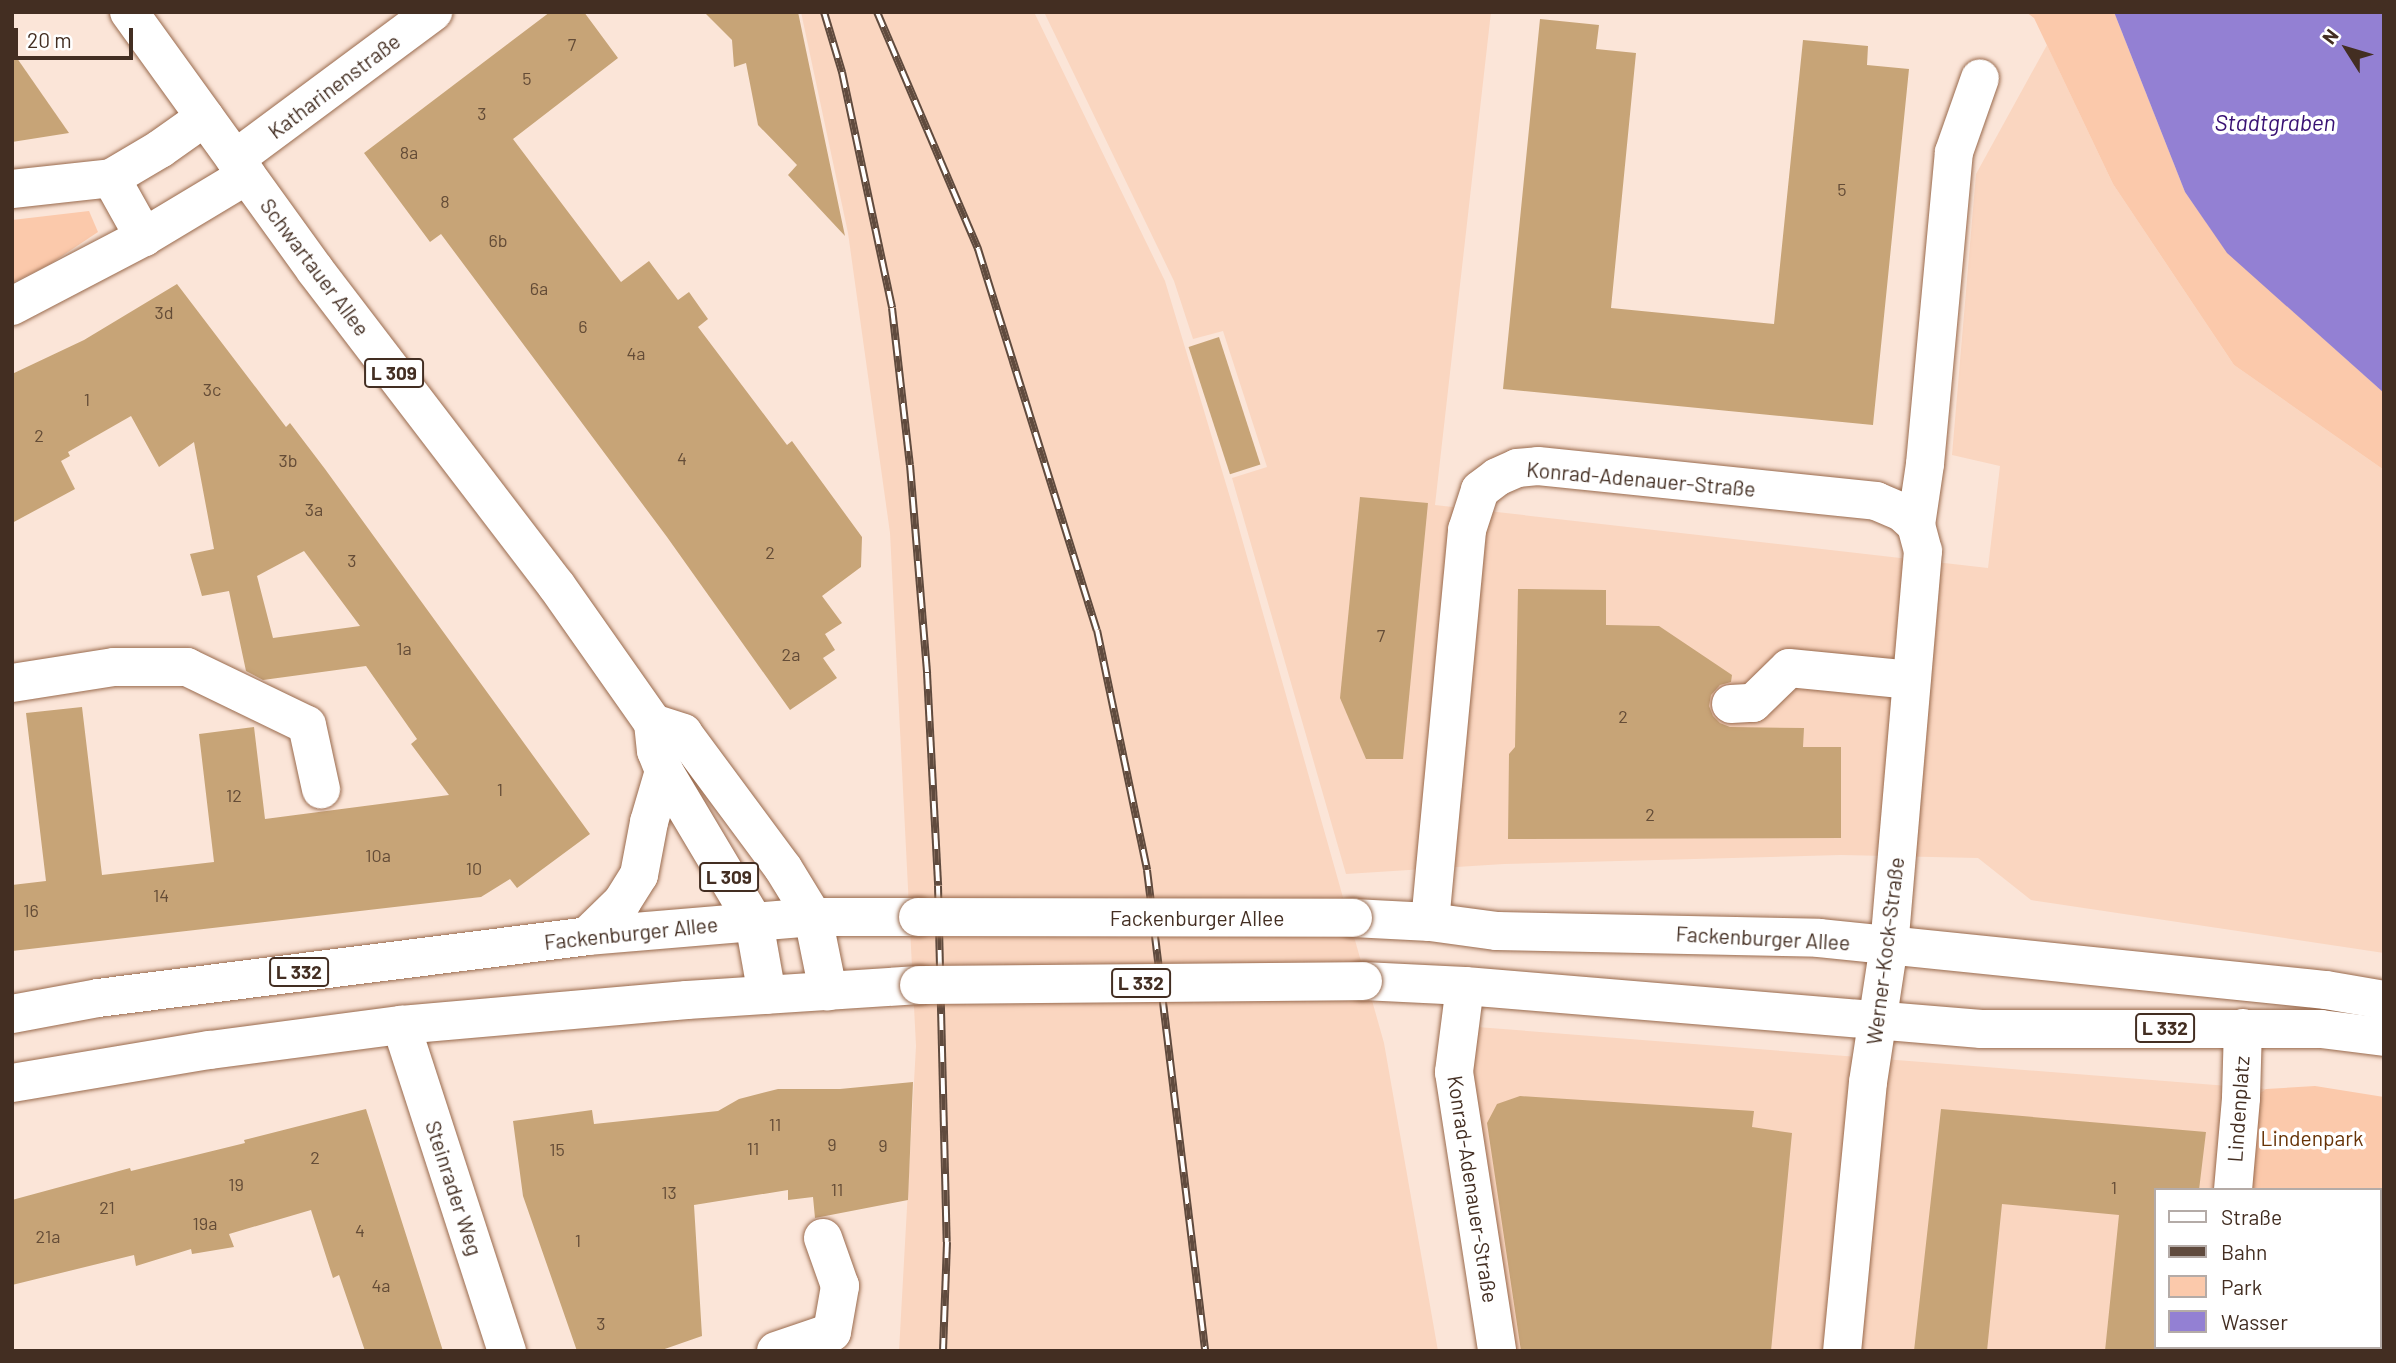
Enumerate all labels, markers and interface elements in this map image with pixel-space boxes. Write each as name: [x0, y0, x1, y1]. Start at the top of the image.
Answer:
scale bar: [18, 14, 136, 58]
north arrow: [2312, 14, 2382, 84]
text: N: [2317, 24, 2343, 48]
text: 20 m: [27, 27, 72, 52]
street label: Katharinenstraße: [263, 28, 405, 144]
house number: 7: [568, 33, 576, 55]
house number: 5: [522, 67, 532, 89]
house number: 3: [477, 102, 487, 124]
water label: Stadtgraben: [2214, 108, 2336, 136]
house number: 8a: [400, 141, 418, 163]
house number: 5: [1837, 178, 1847, 200]
house number: 8: [440, 190, 450, 212]
street label: Schwartauer Allee: [255, 193, 375, 341]
house number: 6b: [488, 229, 508, 251]
house number: 6a: [530, 277, 548, 299]
house number: 3d: [154, 301, 174, 323]
house number: 6: [578, 315, 588, 337]
house number: 4a: [626, 342, 646, 364]
road number: L 309: [362, 358, 426, 388]
house number: 3c: [203, 378, 221, 400]
house number: 1: [84, 388, 90, 410]
house number: 2: [34, 424, 44, 446]
house number: 4: [677, 447, 687, 469]
house number: 3b: [278, 449, 298, 471]
street label: Konrad-Adenauer-Straße: [1525, 456, 1757, 502]
house number: 3a: [305, 498, 323, 520]
house number: 2: [765, 541, 775, 563]
house number: 3: [347, 549, 357, 571]
house number: 7: [1377, 624, 1385, 646]
house number: 1a: [396, 637, 412, 659]
house number: 2a: [782, 643, 800, 665]
house number: 2: [1618, 705, 1628, 727]
house number: 1: [497, 778, 503, 800]
house number: 12: [226, 784, 242, 806]
house number: 2: [1645, 803, 1655, 825]
house number: 10a: [365, 844, 391, 866]
street label: Werner-Kock-Straße: [1861, 856, 1909, 1046]
house number: 10: [466, 857, 482, 879]
road number: L 309: [698, 862, 760, 892]
house number: 14: [153, 884, 169, 906]
house number: 16: [23, 899, 39, 921]
street label: Fackenburger Allee: [1110, 905, 1284, 931]
street label: Fackenburger Allee: [543, 911, 719, 955]
street label: Fackenburger Allee: [1675, 921, 1851, 955]
road number: L 332: [268, 956, 330, 988]
road number: L 332: [1110, 967, 1172, 998]
road number: L 332: [2134, 1012, 2196, 1044]
street label: Lindenplatz: [2222, 1055, 2254, 1163]
street label: Konrad-Adenauer-Straße: [1443, 1073, 1503, 1305]
house number: 11: [769, 1113, 781, 1135]
street label: Steinrader Weg: [420, 1117, 488, 1259]
park label: Lindenpark: [2261, 1125, 2363, 1151]
house number: 9: [827, 1133, 837, 1155]
house number: 9: [878, 1134, 888, 1156]
house number: 11: [747, 1137, 759, 1159]
house number: 15: [549, 1138, 565, 1160]
house number: 2: [310, 1146, 320, 1168]
house number: 19: [228, 1173, 244, 1195]
house number: 1: [2111, 1176, 2117, 1198]
house number: 11: [831, 1178, 843, 1200]
house number: 13: [661, 1181, 677, 1203]
legend: [2154, 1188, 2382, 1349]
house number: 21: [99, 1196, 115, 1218]
text: Straße: [2221, 1204, 2282, 1229]
house number: 19a: [193, 1212, 217, 1234]
house number: 4: [355, 1219, 365, 1241]
house number: 21a: [36, 1225, 60, 1247]
house number: 1: [575, 1229, 581, 1251]
text: Bahn: [2221, 1239, 2267, 1264]
house number: 4a: [371, 1274, 391, 1296]
text: Park: [2221, 1274, 2262, 1299]
text: Wasser: [2221, 1309, 2288, 1334]
house number: 3: [596, 1312, 606, 1334]

